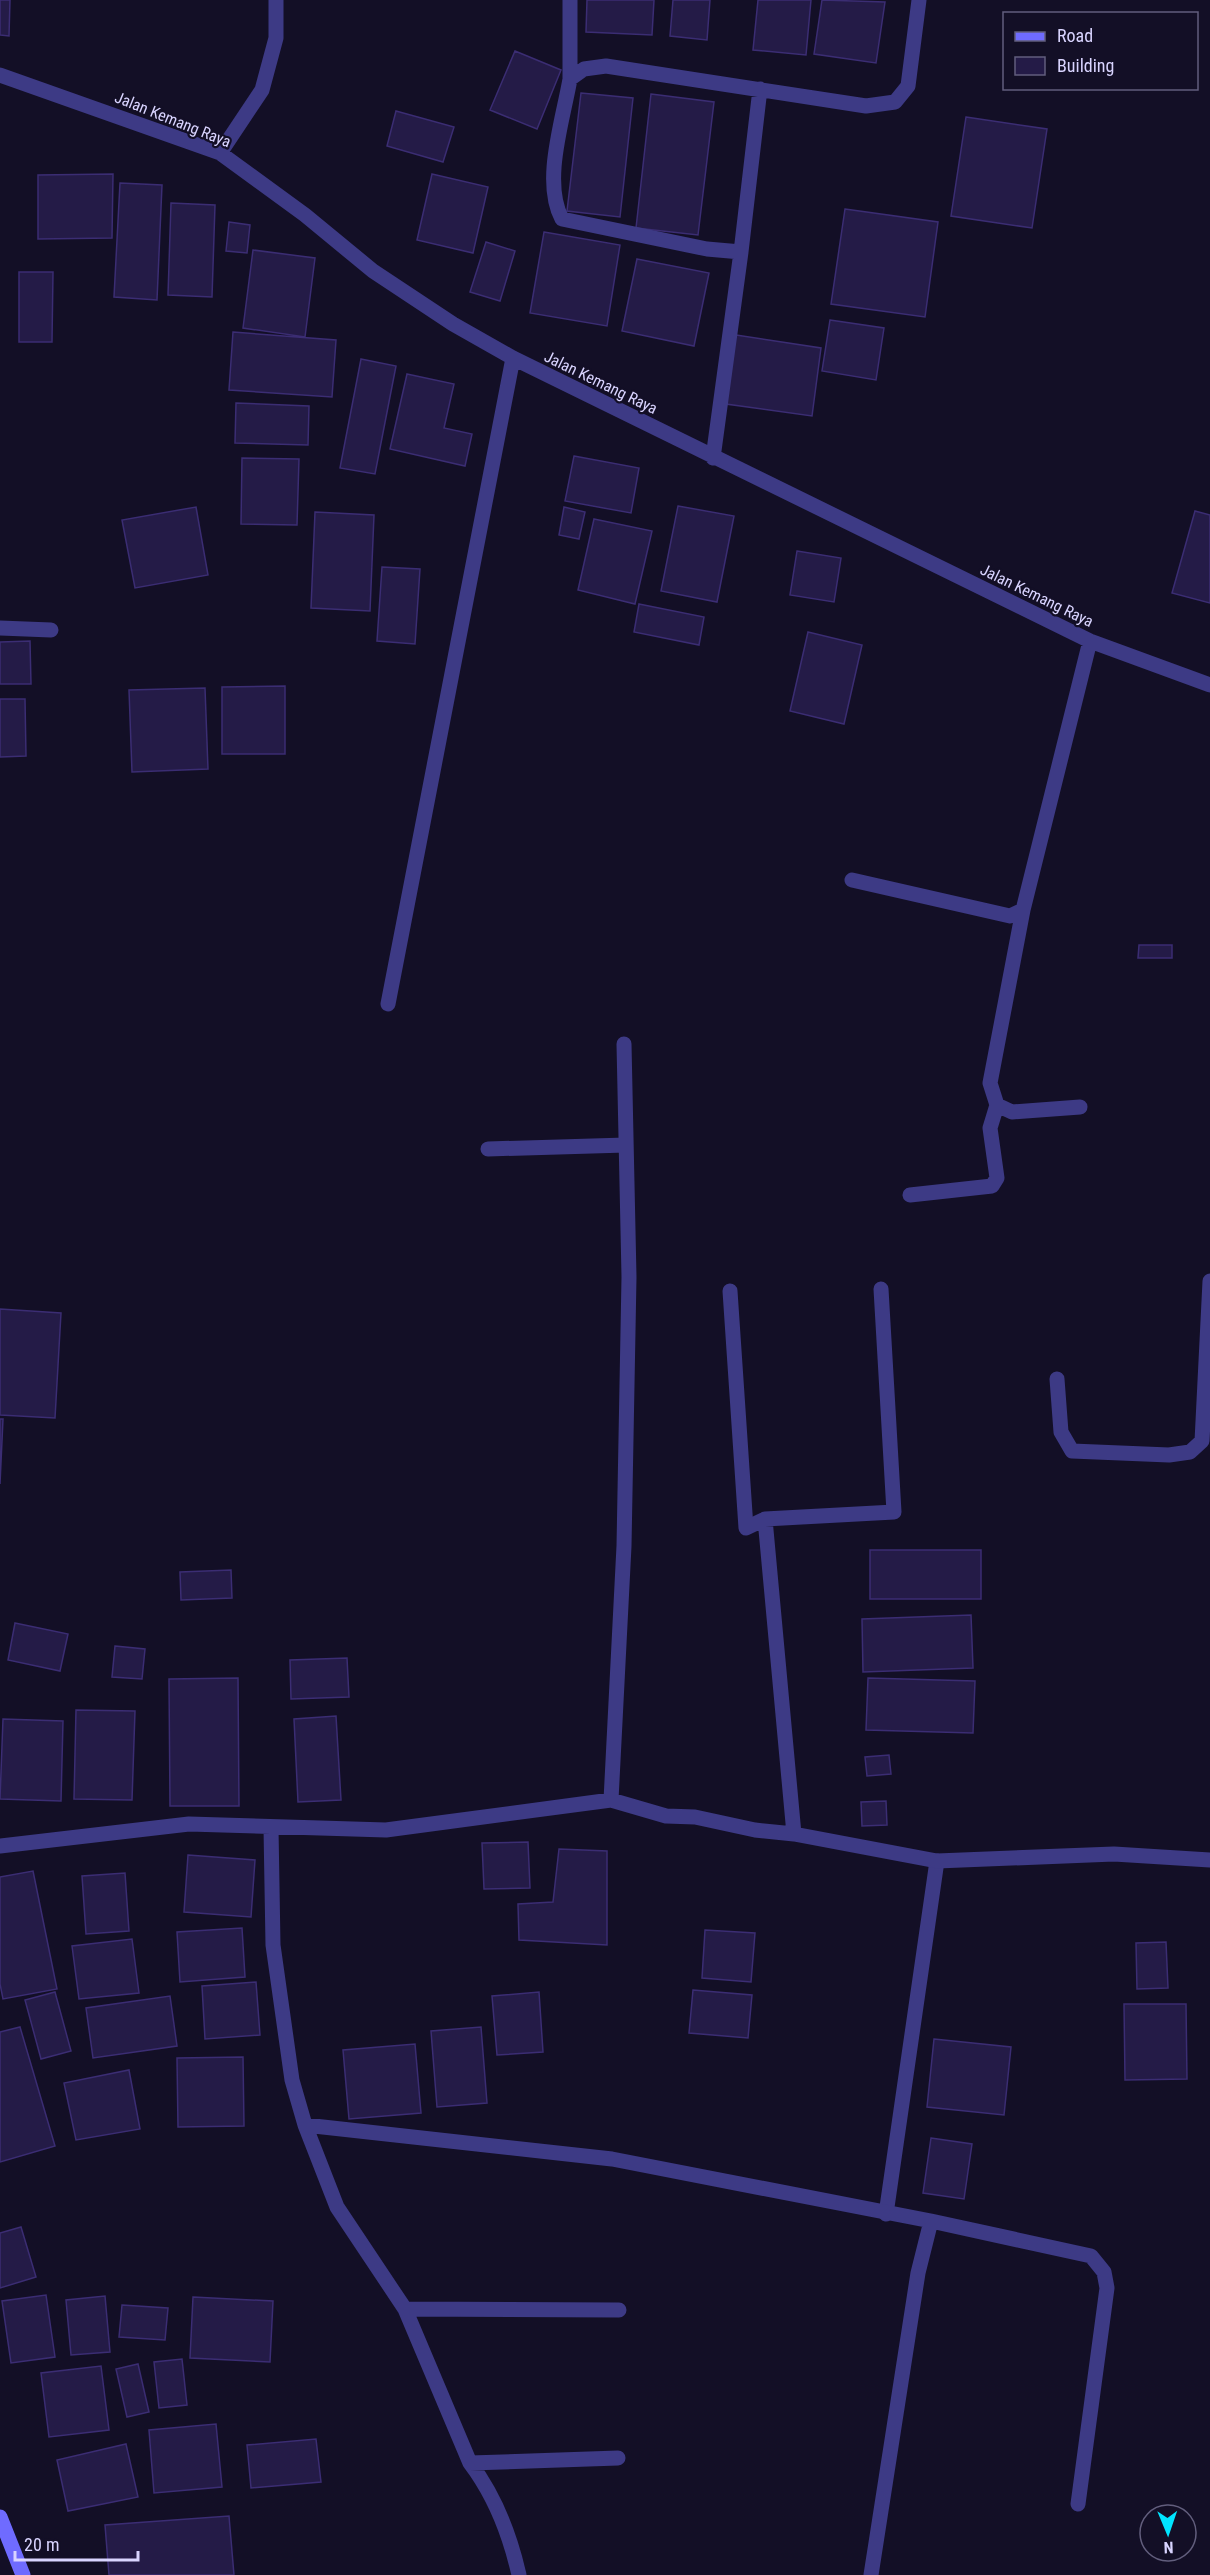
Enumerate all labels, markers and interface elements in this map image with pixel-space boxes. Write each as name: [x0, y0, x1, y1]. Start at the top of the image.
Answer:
legend: [1003, 12, 1198, 90]
text: Road: [1057, 25, 1093, 46]
text: Building: [1057, 55, 1114, 76]
street label: Jalan Kemang Raya: [112, 88, 234, 151]
street label: Jalan Kemang Raya: [541, 347, 660, 418]
street label: Jalan Kemang Raya: [977, 560, 1096, 631]
north arrow: [1138, 2503, 1198, 2563]
scale bar: [15, 2524, 138, 2562]
text: 20 m: [24, 2534, 59, 2555]
text: N: [1163, 2538, 1174, 2557]

